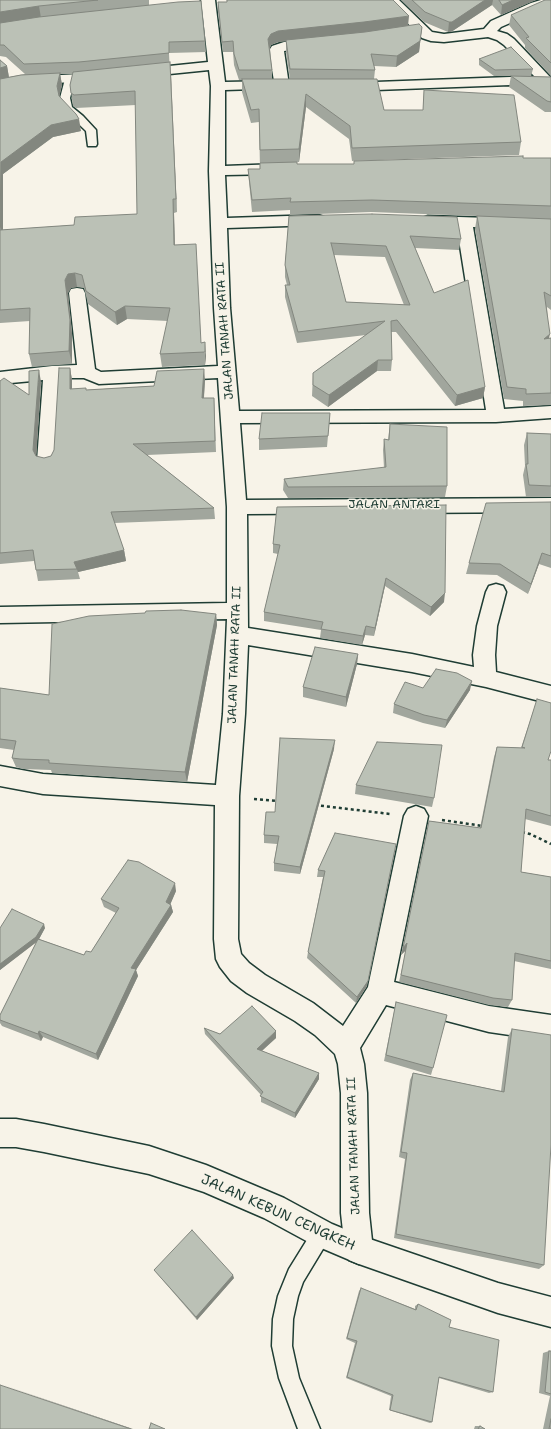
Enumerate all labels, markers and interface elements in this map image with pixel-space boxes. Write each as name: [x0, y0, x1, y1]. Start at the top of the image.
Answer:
street label: JALAN TANAH RATA II: [213, 262, 237, 400]
street label: JALAN ANTARI: [348, 498, 440, 512]
street label: JALAN TANAH RATA II: [225, 586, 245, 724]
street label: JALAN TANAH RATA II: [344, 1077, 364, 1215]
street label: JALAN KEBUN CENGKEH: [198, 1171, 358, 1255]

